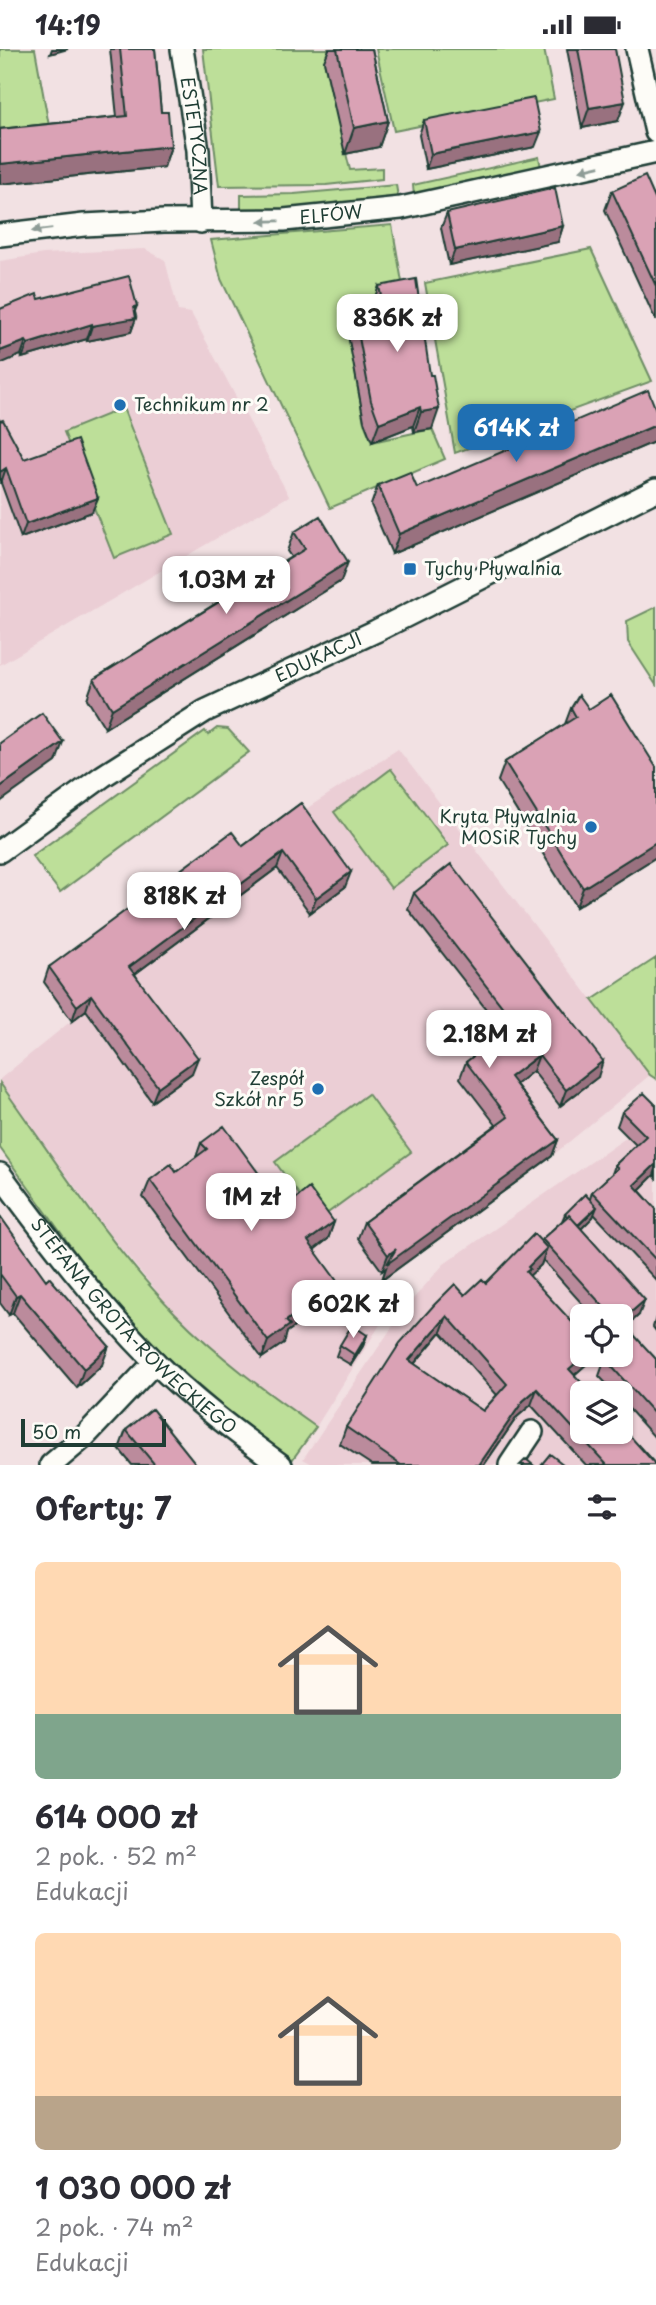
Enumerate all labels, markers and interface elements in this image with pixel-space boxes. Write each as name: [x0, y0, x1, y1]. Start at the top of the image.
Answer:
text: 14:19: [35, 5, 101, 44]
street label: ESTETYCZNA: [175, 75, 215, 196]
one-way arrow: [578, 162, 600, 173]
street label: ELFÓW: [298, 197, 364, 230]
one-way arrow: [258, 215, 280, 226]
one-way arrow: [31, 224, 53, 235]
pin: 836K zł: [332, 295, 462, 354]
text: 836K zł: [353, 299, 441, 334]
place label: Technikum nr 2: [134, 390, 269, 417]
marker: Technikum nr 2: [112, 397, 128, 413]
pin: 614K zł: [451, 405, 581, 464]
text: 614K zł: [474, 409, 558, 444]
place label: Tychy Pływalnia: [424, 554, 562, 581]
pin: 1.03M zł: [154, 557, 298, 616]
text: 1.03M zł: [178, 561, 274, 596]
marker: Tychy Pływalnia: [402, 561, 418, 577]
street label: EDUKACJI: [270, 624, 366, 688]
place label: Kryta Pływalnia MOSiR Tychy: [439, 802, 577, 850]
marker: Kryta Pływalnia MOSiR Tychy: [583, 819, 599, 835]
pin: 818K zł: [119, 873, 249, 932]
text: 818K zł: [143, 877, 225, 912]
pin: 2.18M zł: [417, 1011, 561, 1070]
text: 2.18M zł: [442, 1015, 536, 1050]
place label: Zespół Szkół nr 5: [214, 1064, 304, 1112]
marker: Zespół Szkół nr 5: [310, 1081, 326, 1097]
pin: 1M zł: [202, 1173, 300, 1233]
text: 1M zł: [222, 1178, 280, 1213]
street label: STEFANA GROTA-ROWECKIEGO: [25, 1211, 243, 1440]
pin: 602K zł: [288, 1281, 418, 1340]
text: 602K zł: [308, 1285, 398, 1320]
map controls: [570, 1304, 633, 1444]
button: locate: [570, 1304, 633, 1367]
button: layers: [570, 1381, 633, 1444]
scale bar: [21, 1416, 166, 1448]
text: 50 m: [32, 1417, 81, 1445]
text: Oferty: 7: [35, 1485, 171, 1530]
icon: filters: [583, 1488, 621, 1526]
icon: home: [265, 1607, 391, 1733]
text: 614 000 zł: [35, 1793, 196, 1838]
text: 2 pok. · 52 m²: [35, 1838, 197, 1873]
text: Edukacji: [35, 1873, 129, 1908]
icon: home: [265, 1978, 391, 2104]
text: 1 030 000 zł: [35, 2164, 230, 2209]
text: 2 pok. · 74 m²: [35, 2209, 194, 2244]
text: Edukacji: [35, 2244, 129, 2279]

